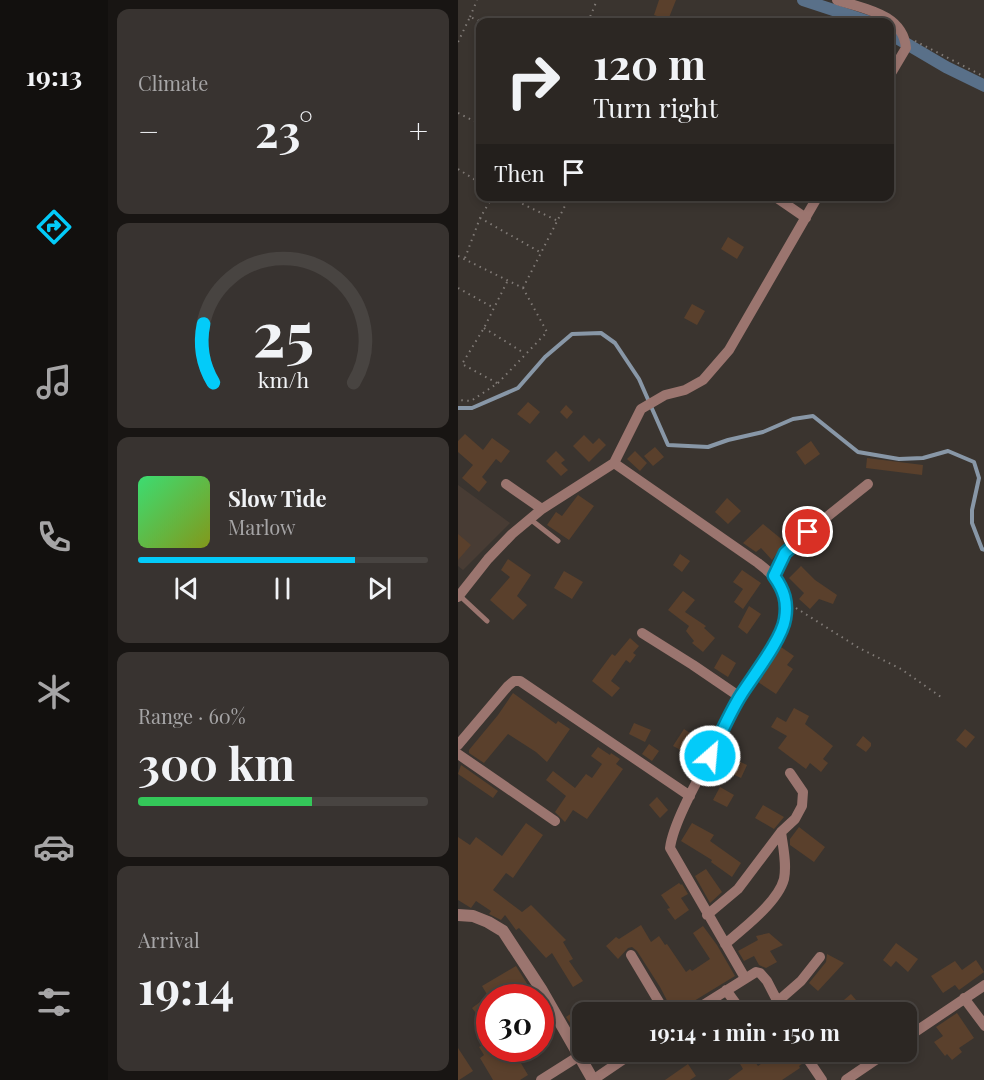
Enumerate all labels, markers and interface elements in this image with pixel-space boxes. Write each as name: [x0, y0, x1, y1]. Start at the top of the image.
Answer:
text: 120 m: [593, 35, 706, 91]
icon: right: [494, 42, 572, 120]
text: 19:13: [26, 57, 82, 93]
text: Climate: [138, 69, 208, 96]
text: Turn right: [593, 89, 718, 125]
text: 23°: [255, 99, 313, 159]
text: −: [138, 108, 159, 152]
text: +: [409, 108, 428, 152]
icon: arrive: [557, 156, 590, 189]
text: Then: [494, 158, 545, 188]
icon: directions: [33, 206, 75, 248]
text: 25: [252, 289, 314, 373]
icon: music: [33, 361, 75, 403]
text: km/h: [257, 365, 309, 393]
text: Slow Tide: [228, 483, 327, 513]
pin: [782, 506, 833, 557]
text: Marlow: [228, 513, 296, 540]
icon: arrive: [791, 515, 824, 548]
icon: phone: [33, 516, 75, 558]
icon: previous: [170, 572, 203, 605]
icon: pause: [266, 572, 299, 605]
icon: next: [363, 572, 396, 605]
icon: climate: [33, 671, 75, 713]
text: Range · 60%: [138, 702, 246, 729]
position arrow: [678, 724, 742, 788]
text: 300 km: [138, 732, 295, 792]
icon: car: [33, 826, 75, 868]
text: Arrival: [138, 926, 200, 953]
text: 19:14: [138, 956, 234, 1016]
icon: filters: [33, 981, 75, 1023]
speed limit sign: 30: [476, 984, 554, 1062]
text: 19:14 · 1 min · 150 m: [649, 1017, 840, 1047]

